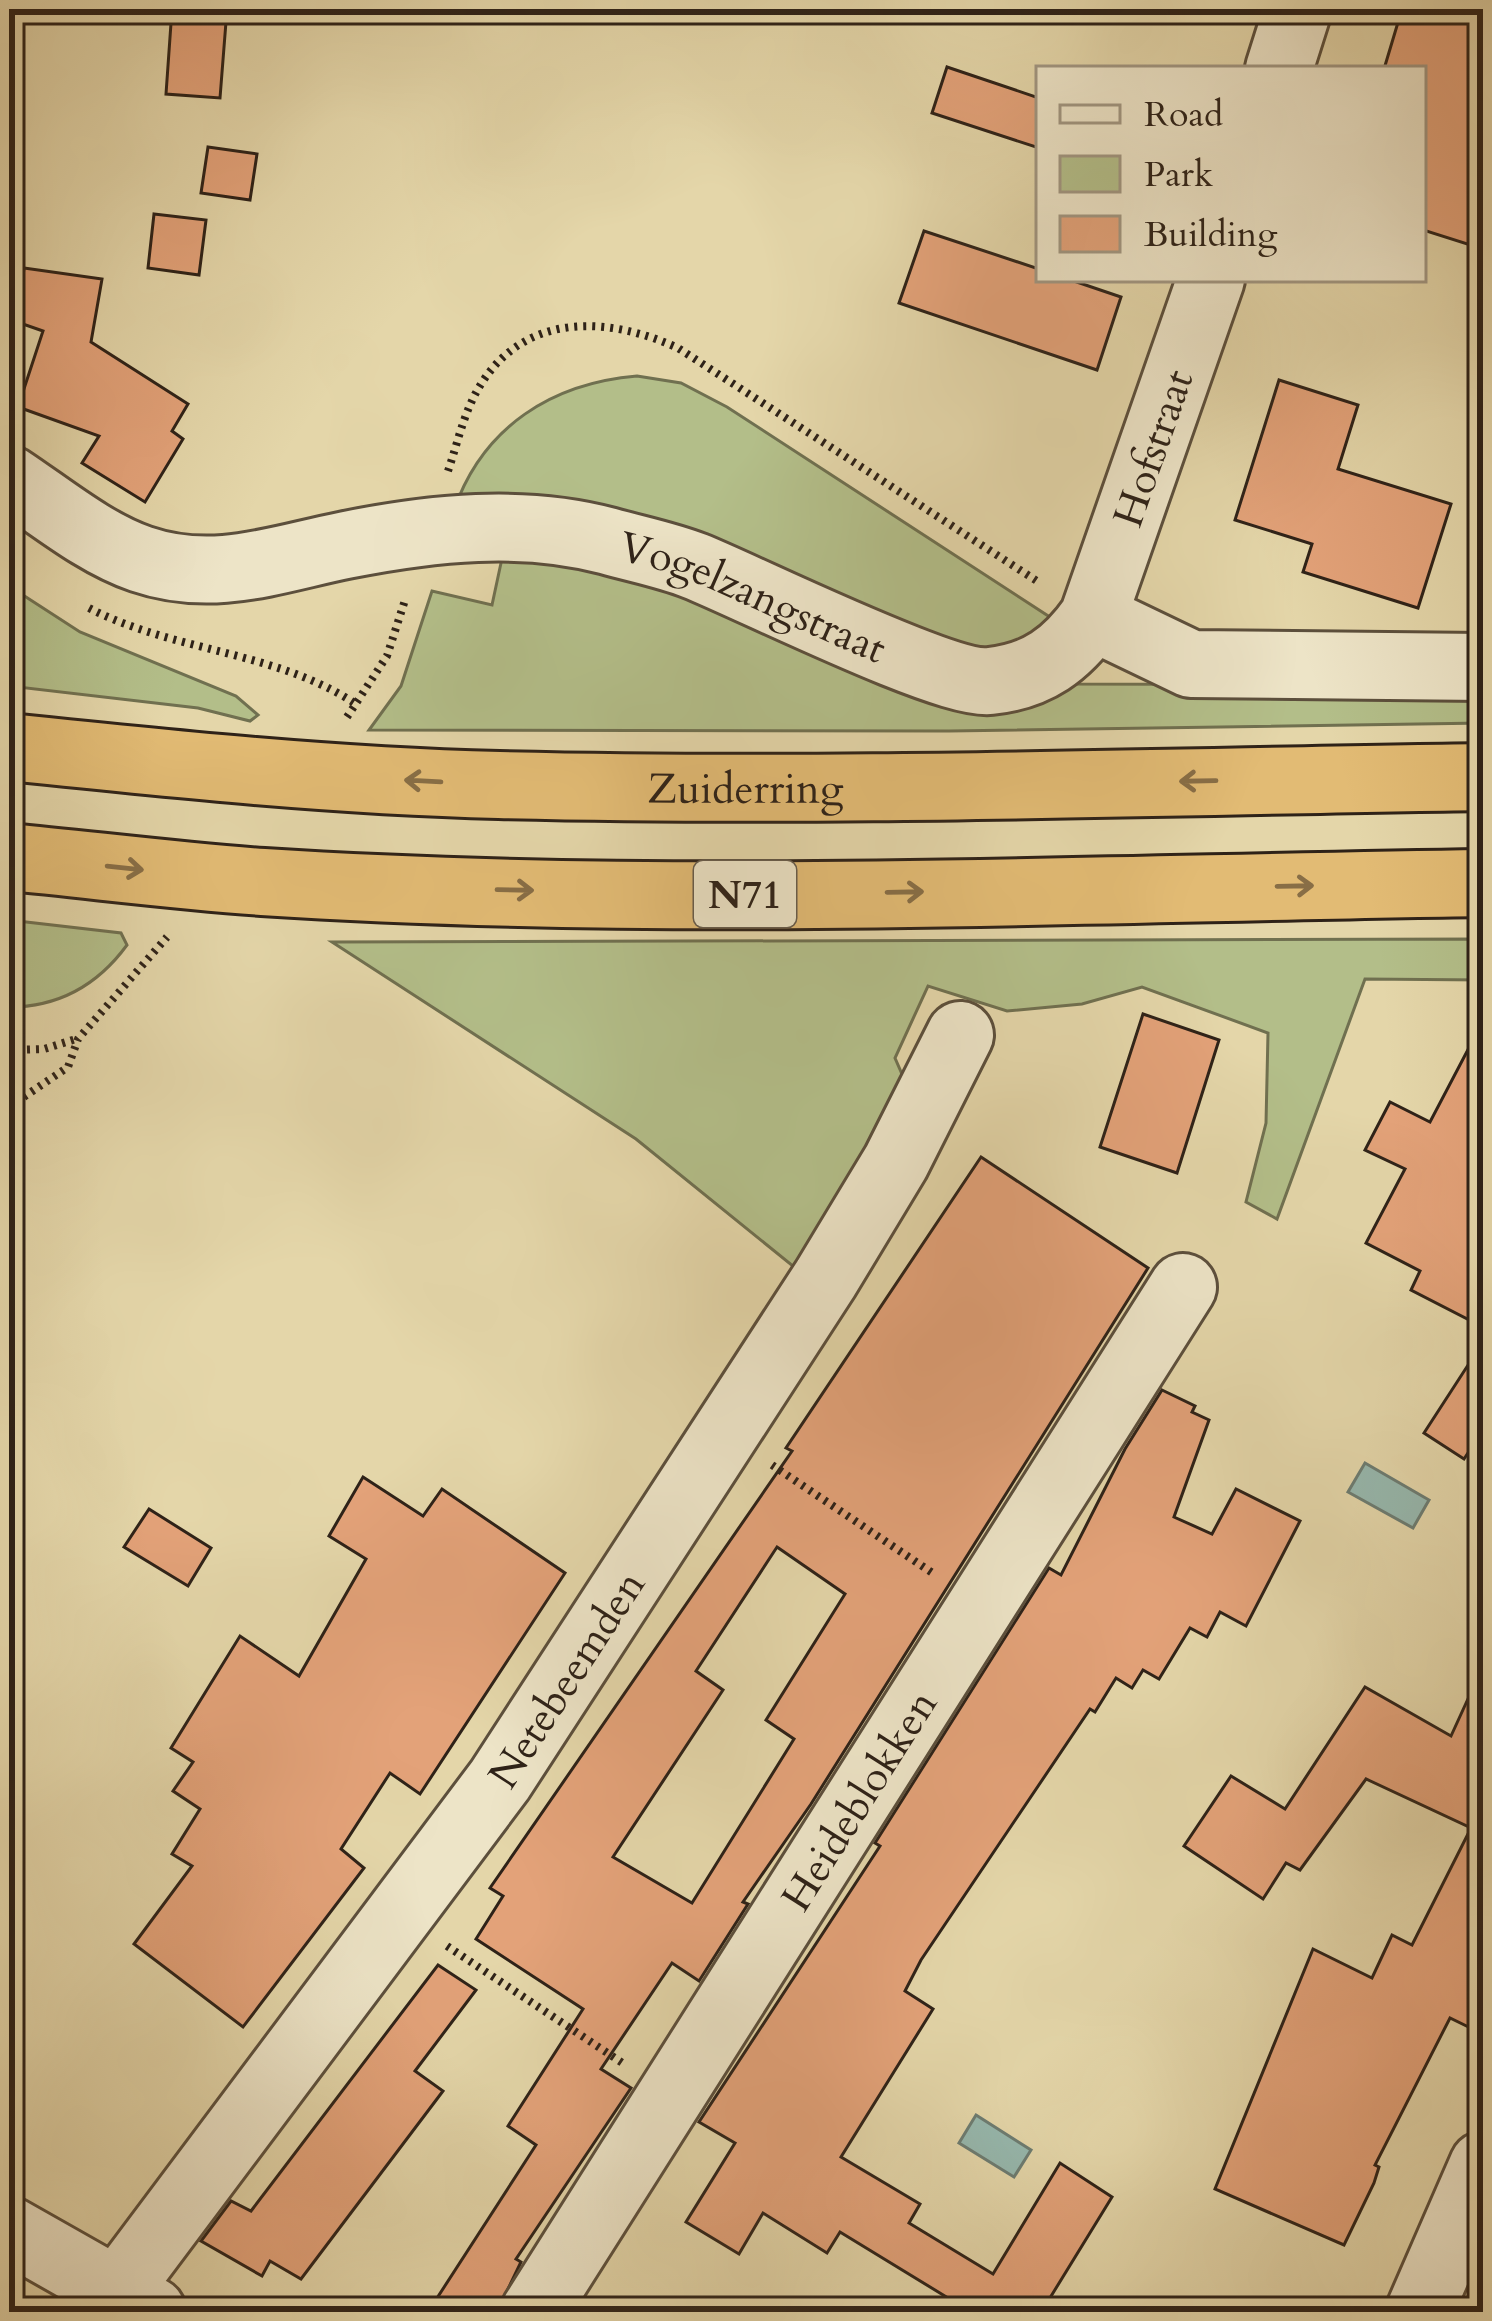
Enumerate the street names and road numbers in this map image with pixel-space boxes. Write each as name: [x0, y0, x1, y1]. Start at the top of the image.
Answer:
street label: Hofstraat: [1100, 362, 1207, 535]
street label: Vogelzangstraat: [613, 518, 894, 677]
street label: Zuiderring: [647, 760, 844, 818]
road number: N71: [694, 861, 796, 927]
street label: Netebeemden: [475, 1560, 659, 1800]
street label: Heideblokken: [768, 1679, 951, 1922]

